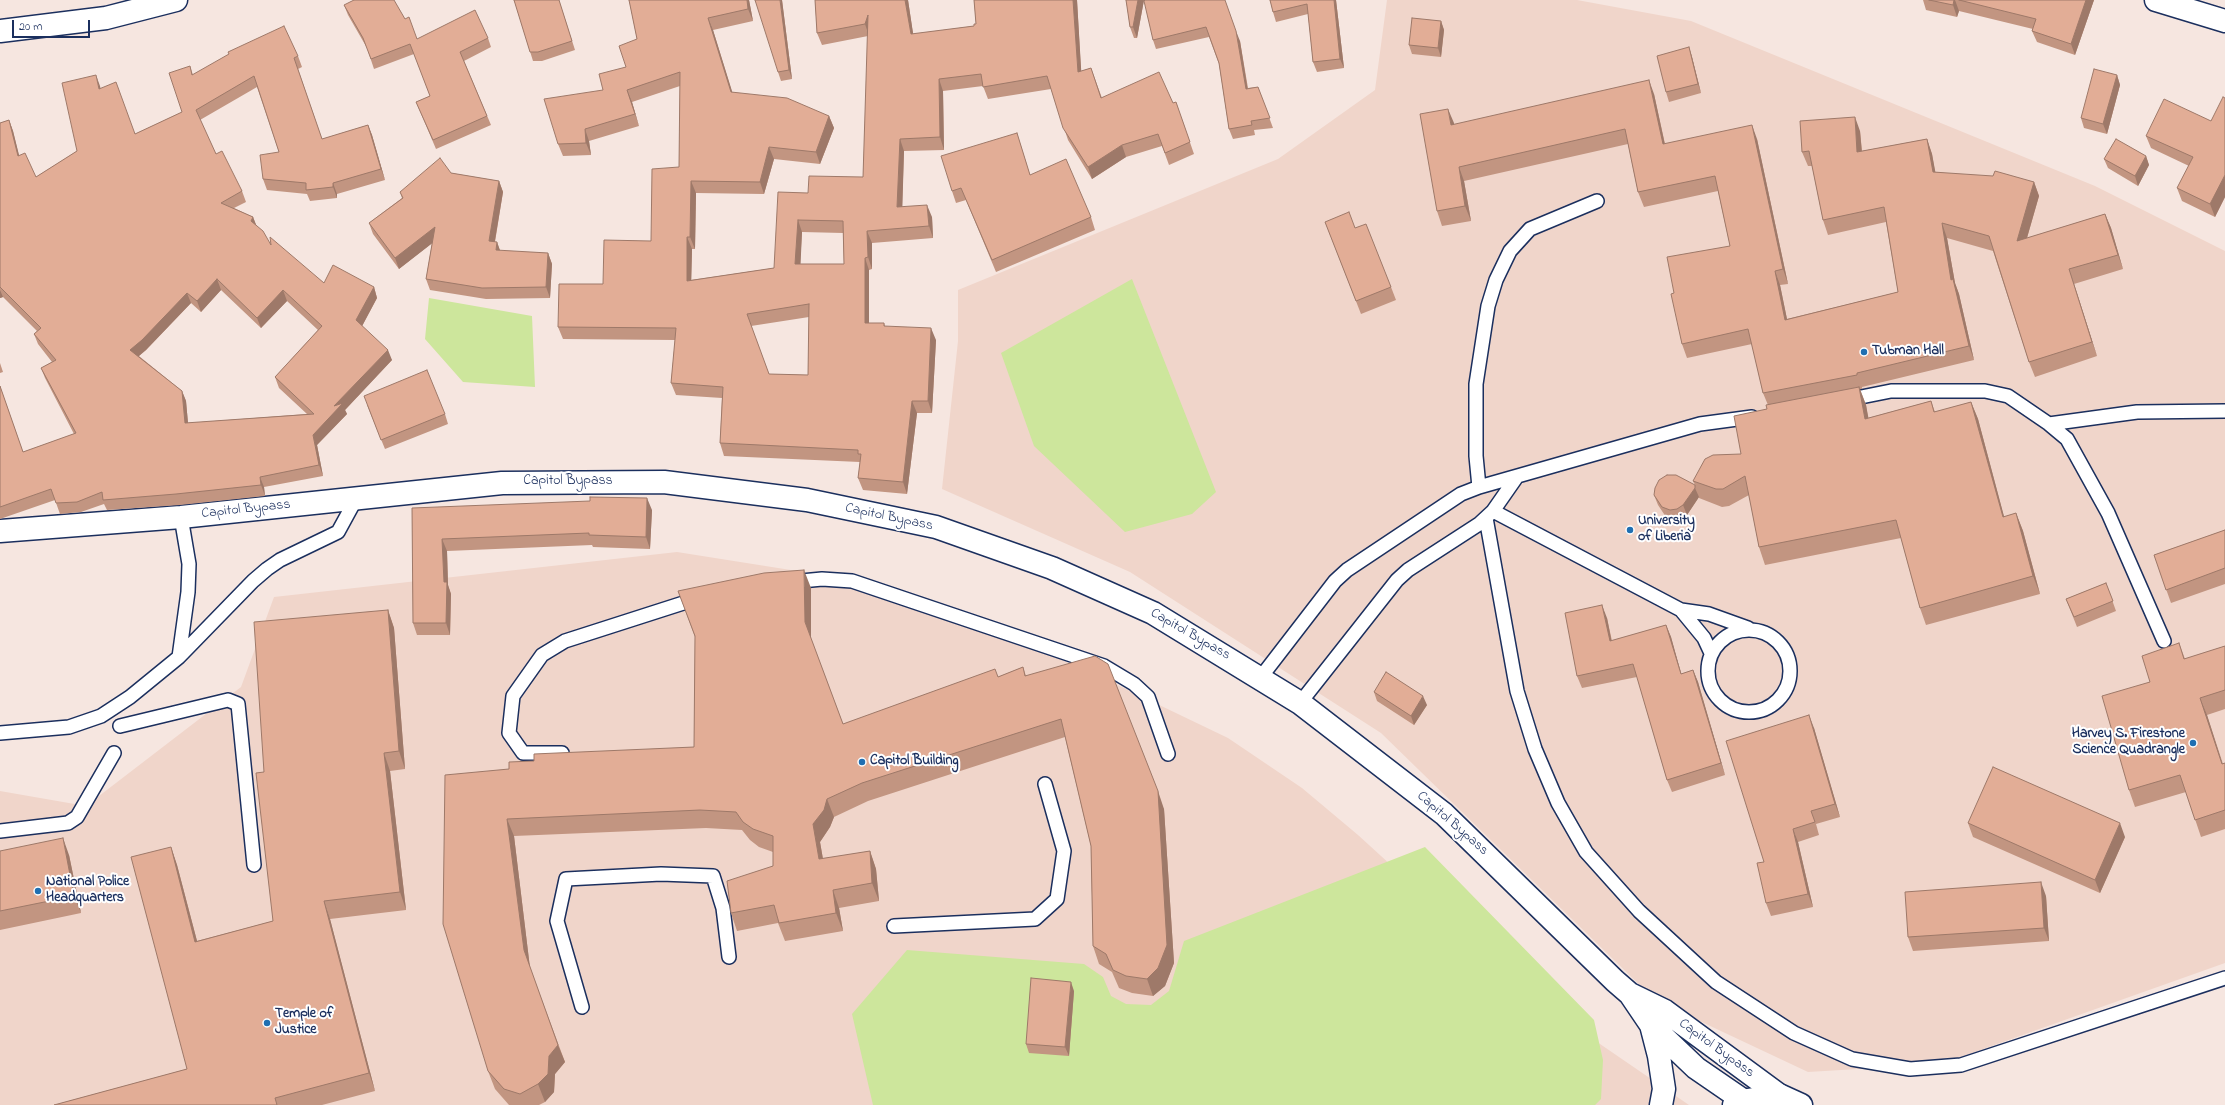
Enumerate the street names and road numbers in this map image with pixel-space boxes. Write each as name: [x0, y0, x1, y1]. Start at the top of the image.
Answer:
street label: Capitol Bypass: [523, 474, 613, 490]
street label: Capitol Bypass: [201, 497, 291, 523]
street label: Capitol Bypass: [844, 500, 934, 536]
street label: Capitol Bypass: [1147, 605, 1233, 665]
street label: Capitol Bypass: [1413, 788, 1491, 860]
street label: Capitol Bypass: [1675, 1016, 1757, 1082]

